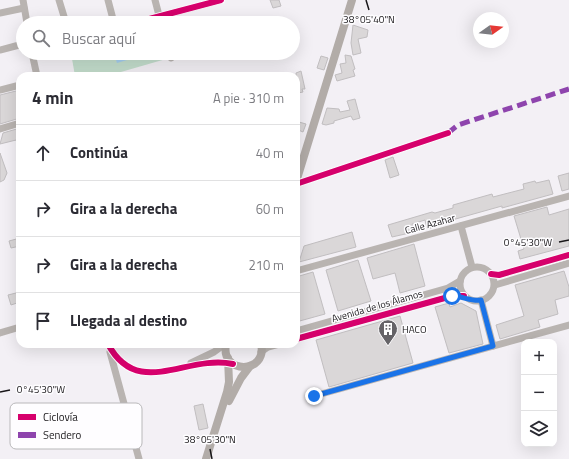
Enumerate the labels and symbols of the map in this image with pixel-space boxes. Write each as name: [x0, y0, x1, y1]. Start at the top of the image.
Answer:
text: 38°05'40"N: [343, 12, 395, 27]
north arrow: [473, 12, 509, 48]
street label: Calle Azahar: [403, 210, 457, 238]
text: 0°45'30"W: [504, 235, 552, 250]
street label: Avenida de los Álamos: [330, 286, 425, 326]
route start: [443, 287, 461, 305]
building icon: HACO: [377, 318, 399, 346]
place label: HACO: [402, 322, 427, 337]
text: 0°45'30"W: [17, 382, 65, 397]
route end: [305, 387, 323, 405]
legend: [10, 403, 142, 449]
text: Ciclovía: [43, 409, 78, 425]
text: Sendero: [43, 427, 81, 443]
text: 38°05'30"N: [184, 432, 236, 447]

